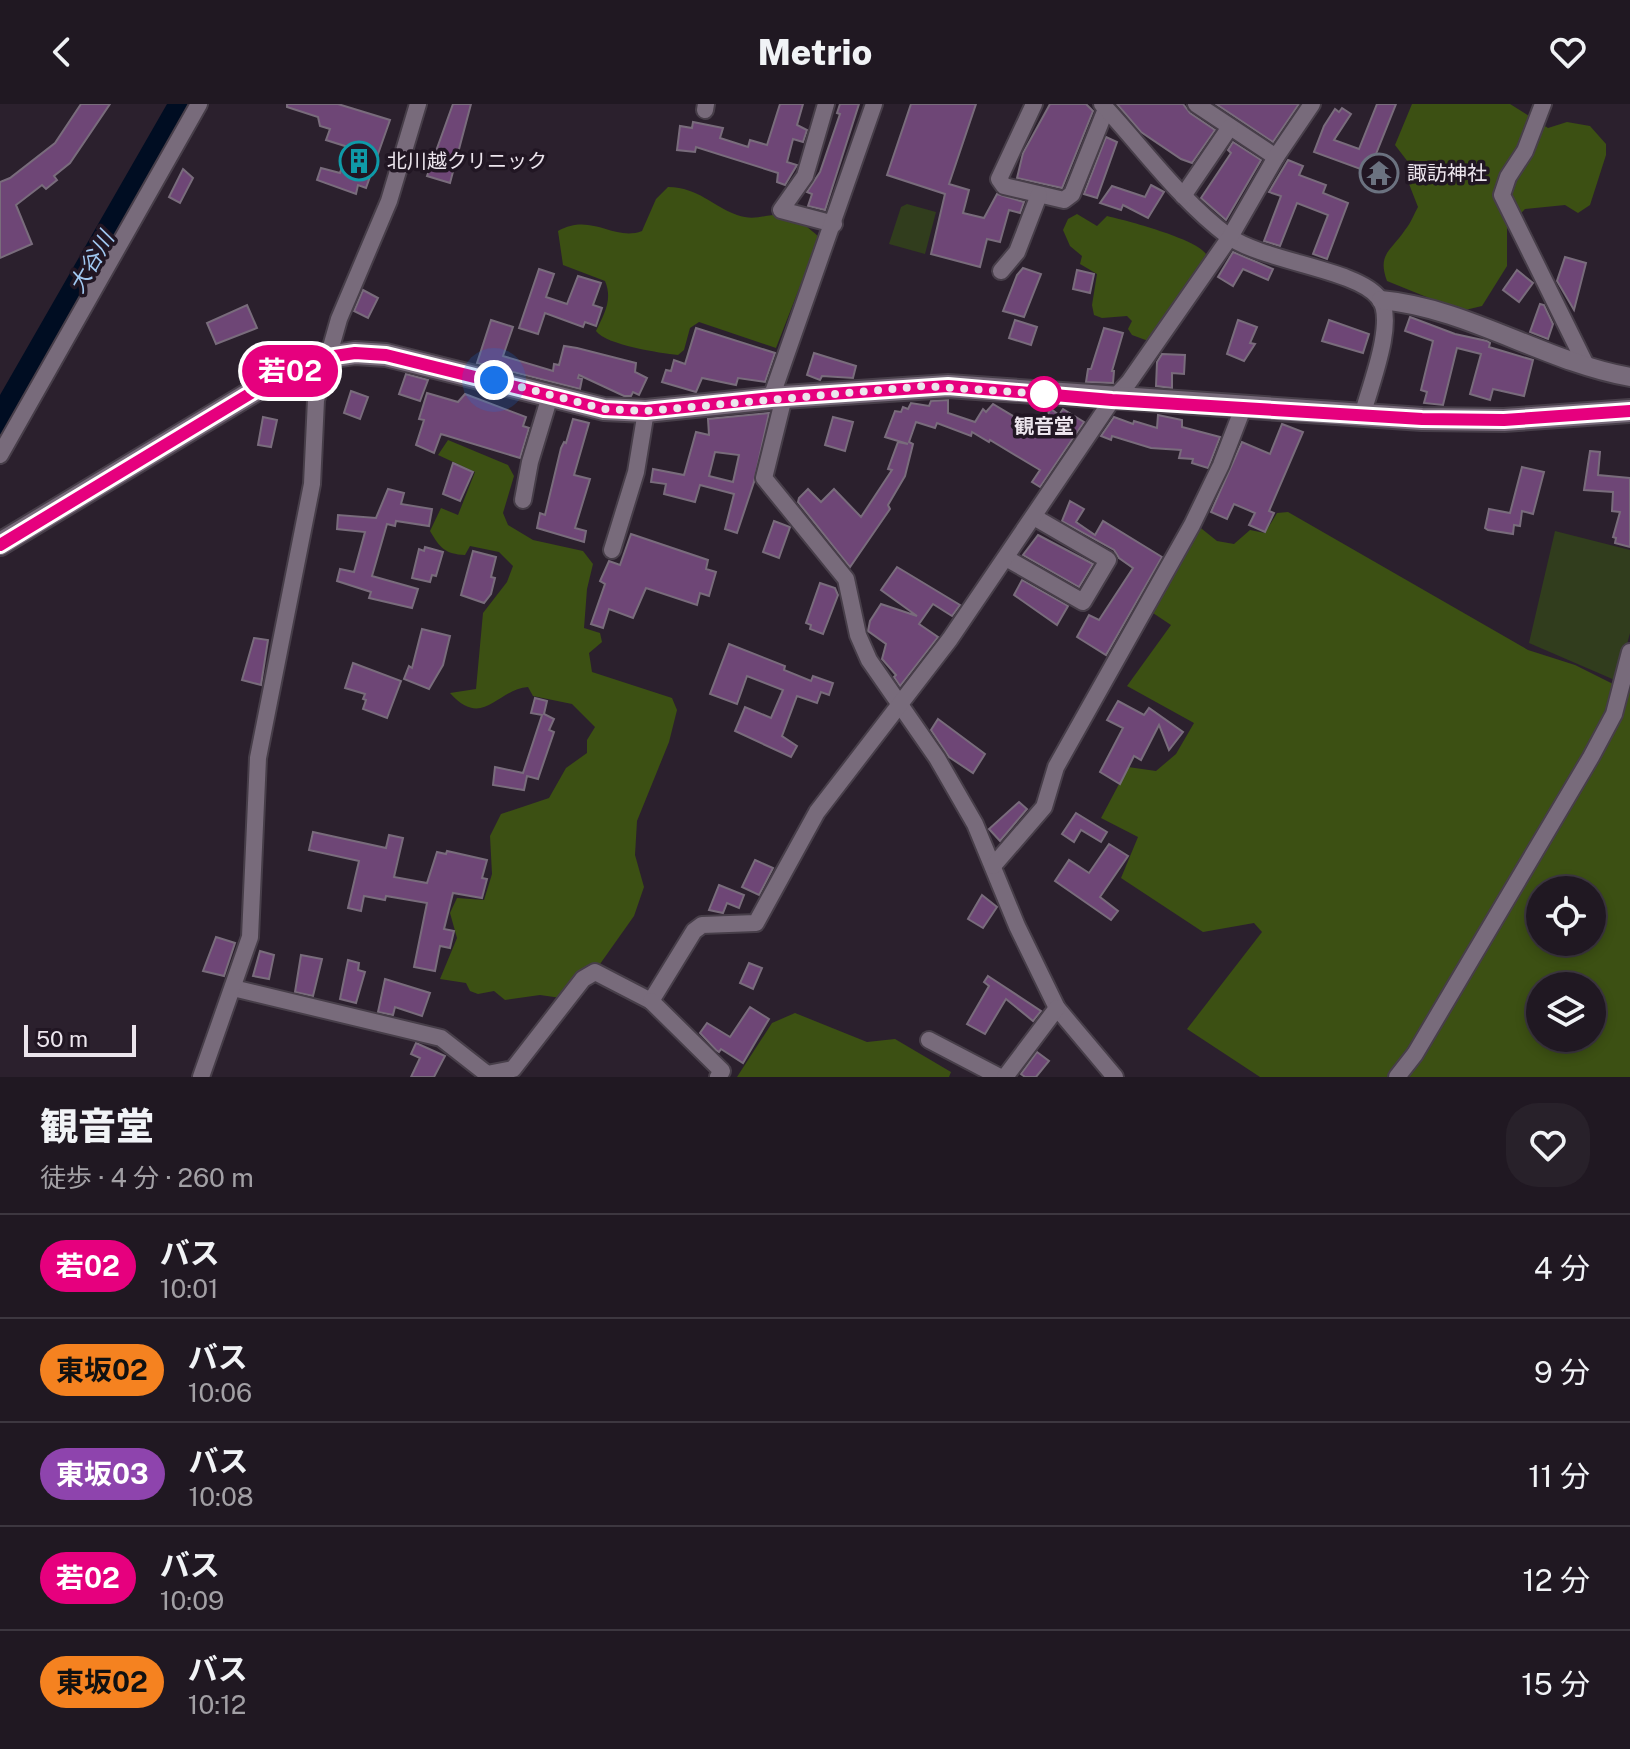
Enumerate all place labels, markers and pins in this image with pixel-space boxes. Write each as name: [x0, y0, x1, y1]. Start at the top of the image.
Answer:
building icon: 北川越クリニック: [338, 140, 380, 182]
place label: 北川越クリニック: [387, 149, 547, 173]
temple icon: 諏訪神社: [1358, 152, 1400, 194]
place label: 諏訪神社: [1407, 161, 1487, 185]
marker: 観音堂: [1027, 377, 1061, 411]
place label: 観音堂: [1014, 414, 1074, 438]

